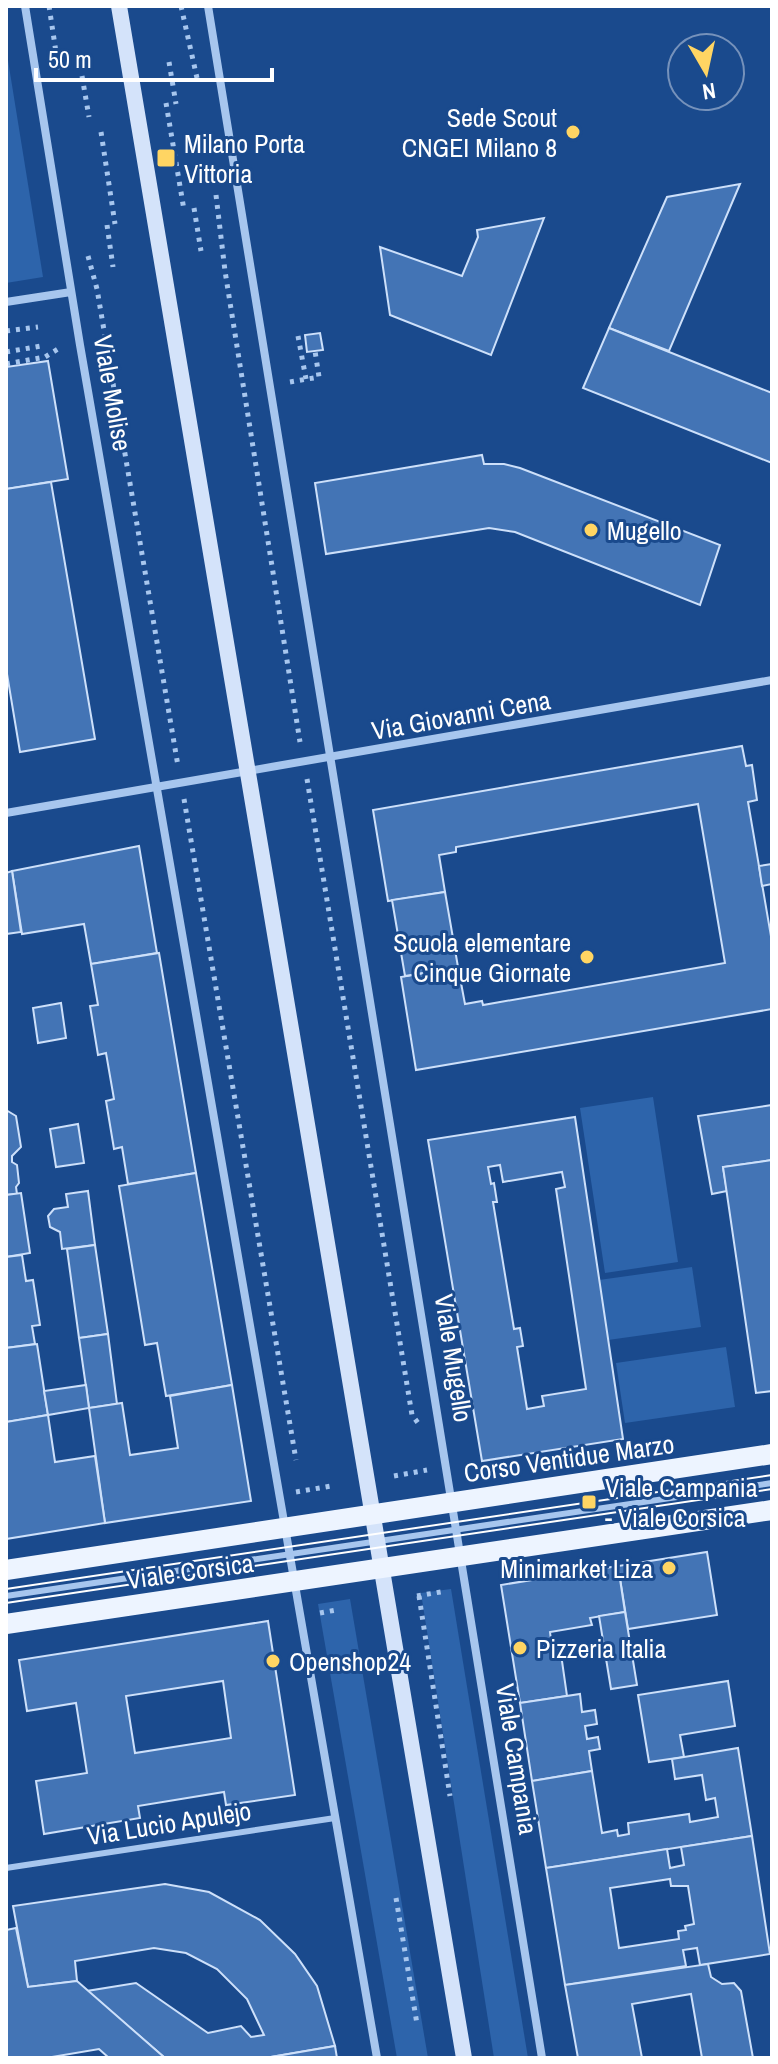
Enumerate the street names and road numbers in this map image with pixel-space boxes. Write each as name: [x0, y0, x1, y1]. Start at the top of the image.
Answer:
street label: Viale Molise: [86, 332, 140, 454]
street label: Via Giovanni Cena: [369, 682, 553, 748]
street label: Viale Mugello: [427, 1292, 481, 1424]
street label: Corso Ventidue Marzo: [462, 1426, 676, 1490]
street label: Viale Corsica: [124, 1545, 256, 1597]
street label: Viale Campania: [488, 1681, 546, 1837]
street label: Via Lucio Apulejo: [84, 1793, 254, 1853]

